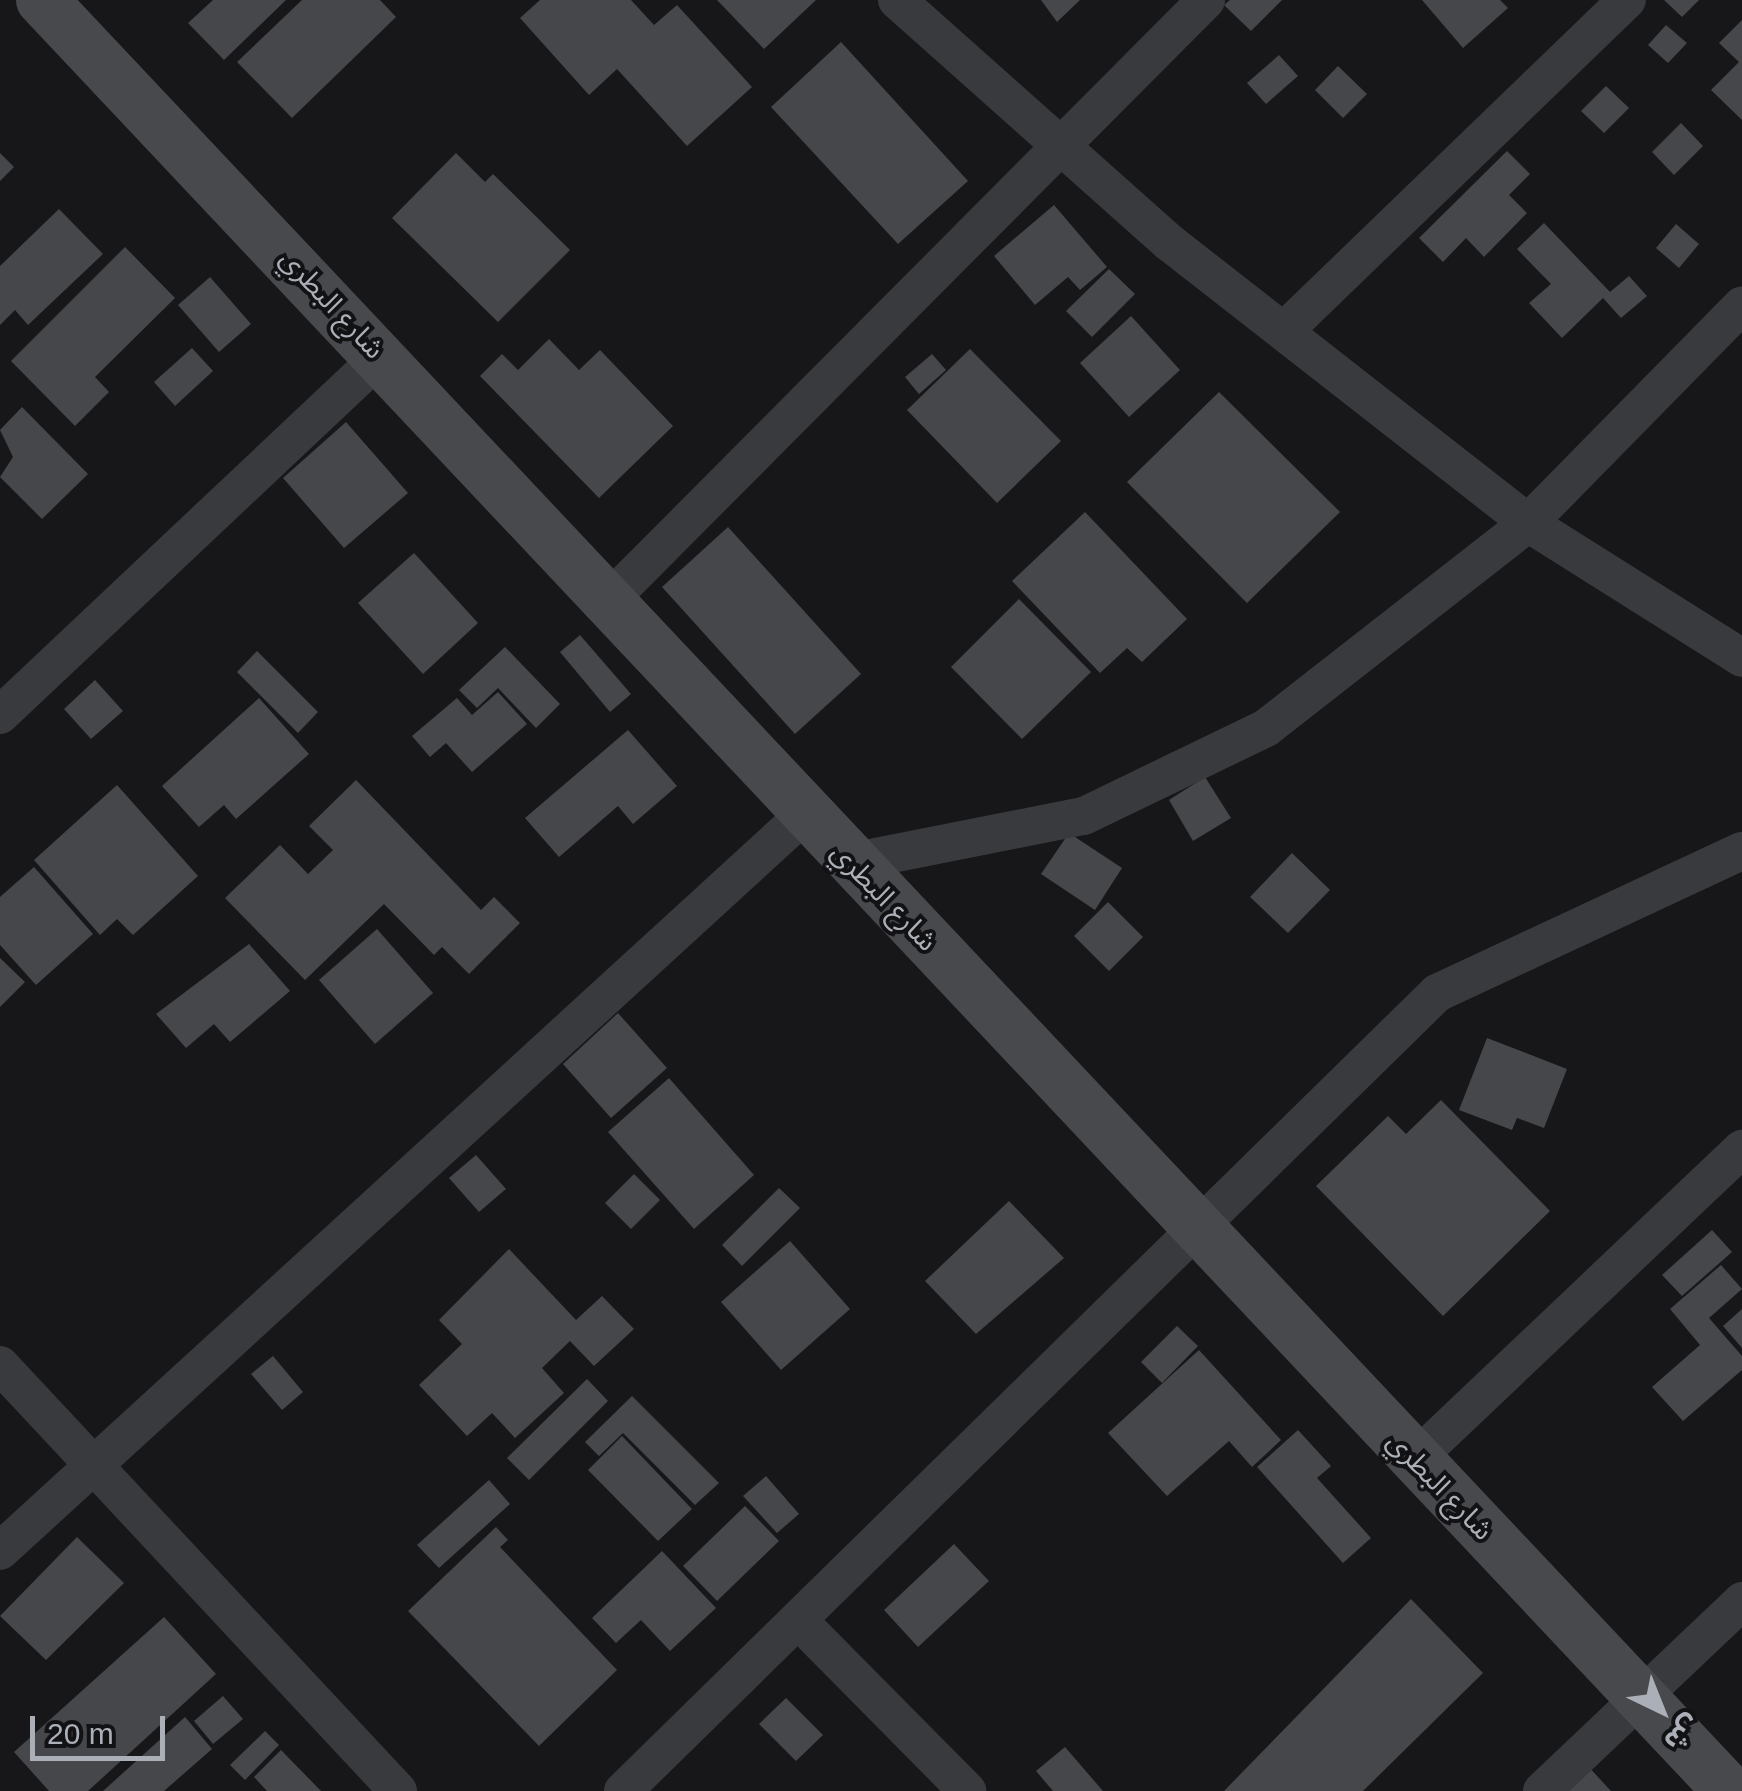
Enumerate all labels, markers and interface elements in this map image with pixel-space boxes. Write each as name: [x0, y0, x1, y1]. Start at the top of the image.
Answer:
street label: شارع البطري: [273, 242, 391, 366]
street label: شارع البطري: [824, 836, 944, 958]
street label: شارع البطري: [1380, 1425, 1500, 1547]
north arrow: [1612, 1661, 1712, 1761]
scale bar: [35, 1696, 170, 1758]
text: ش: [1658, 1709, 1707, 1758]
text: 20 m: [47, 1717, 114, 1750]

